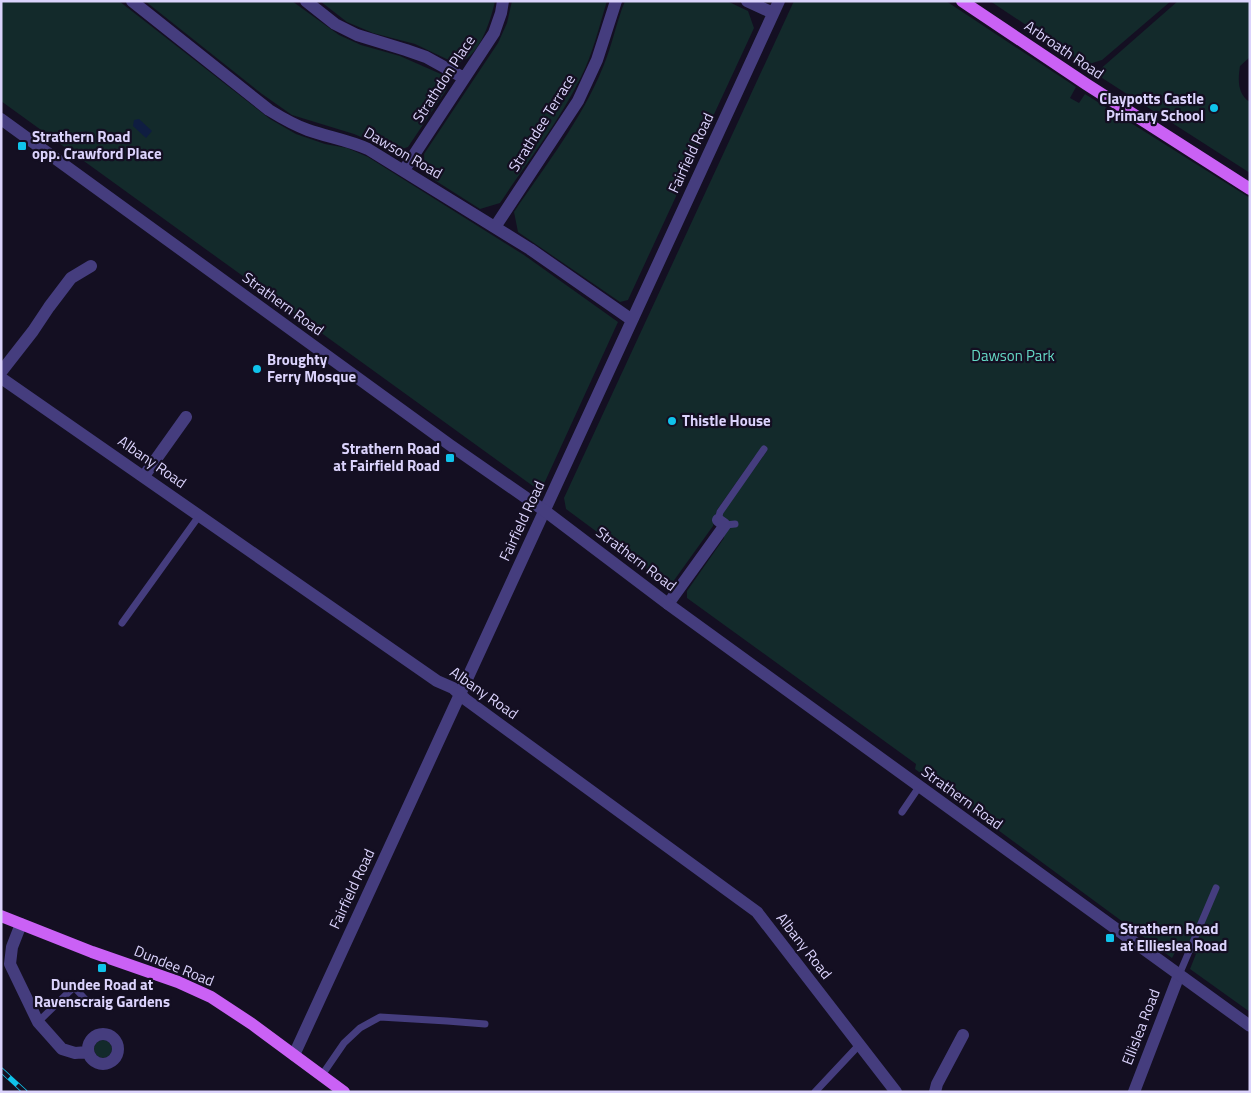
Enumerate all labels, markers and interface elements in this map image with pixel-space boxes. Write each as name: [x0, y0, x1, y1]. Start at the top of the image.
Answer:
street label: Arbroath Road: [1020, 14, 1109, 85]
street label: Strathdon Place: [407, 30, 481, 127]
street label: Strathdee Terrace: [502, 69, 581, 176]
place label: Claypotts Castle Primary School: [1099, 87, 1204, 127]
marker: Claypotts Castle Primary School: [1208, 102, 1220, 114]
street label: Fairfield Road: [662, 109, 719, 197]
street label: Dawson Road: [360, 121, 447, 184]
place label: Strathern Road opp. Crawford Place: [32, 125, 162, 165]
marker: Strathern Road opp. Crawford Place: [16, 140, 28, 152]
street label: Strathern Road: [238, 266, 329, 341]
park label: Dawson Park: [971, 344, 1055, 367]
place label: Broughty Ferry Mosque: [267, 348, 357, 388]
marker: Broughty Ferry Mosque: [251, 363, 263, 375]
place label: Thistle House: [682, 409, 771, 432]
marker: Thistle House: [666, 415, 678, 427]
street label: Albany Road: [113, 430, 191, 494]
place label: Strathern Road at Fairfield Road: [333, 437, 440, 477]
marker: Strathern Road at Fairfield Road: [444, 452, 456, 464]
street label: Fairfield Road: [493, 477, 550, 565]
street label: Strathern Road: [591, 521, 682, 597]
street label: Albany Road: [445, 661, 523, 725]
street label: Strathern Road: [917, 760, 1008, 835]
street label: Fairfield Road: [323, 845, 380, 933]
street label: Albany Road: [771, 908, 838, 984]
place label: Strathern Road at Ellieslea Road: [1120, 917, 1227, 957]
marker: Strathern Road at Ellieslea Road: [1104, 932, 1116, 944]
street label: Dundee Road: [131, 939, 218, 992]
marker: Dundee Road at Ravenscraig Gardens: [96, 962, 108, 974]
place label: Dundee Road at Ravenscraig Gardens: [34, 973, 170, 1013]
street label: Ellislea Road: [1115, 985, 1166, 1068]

